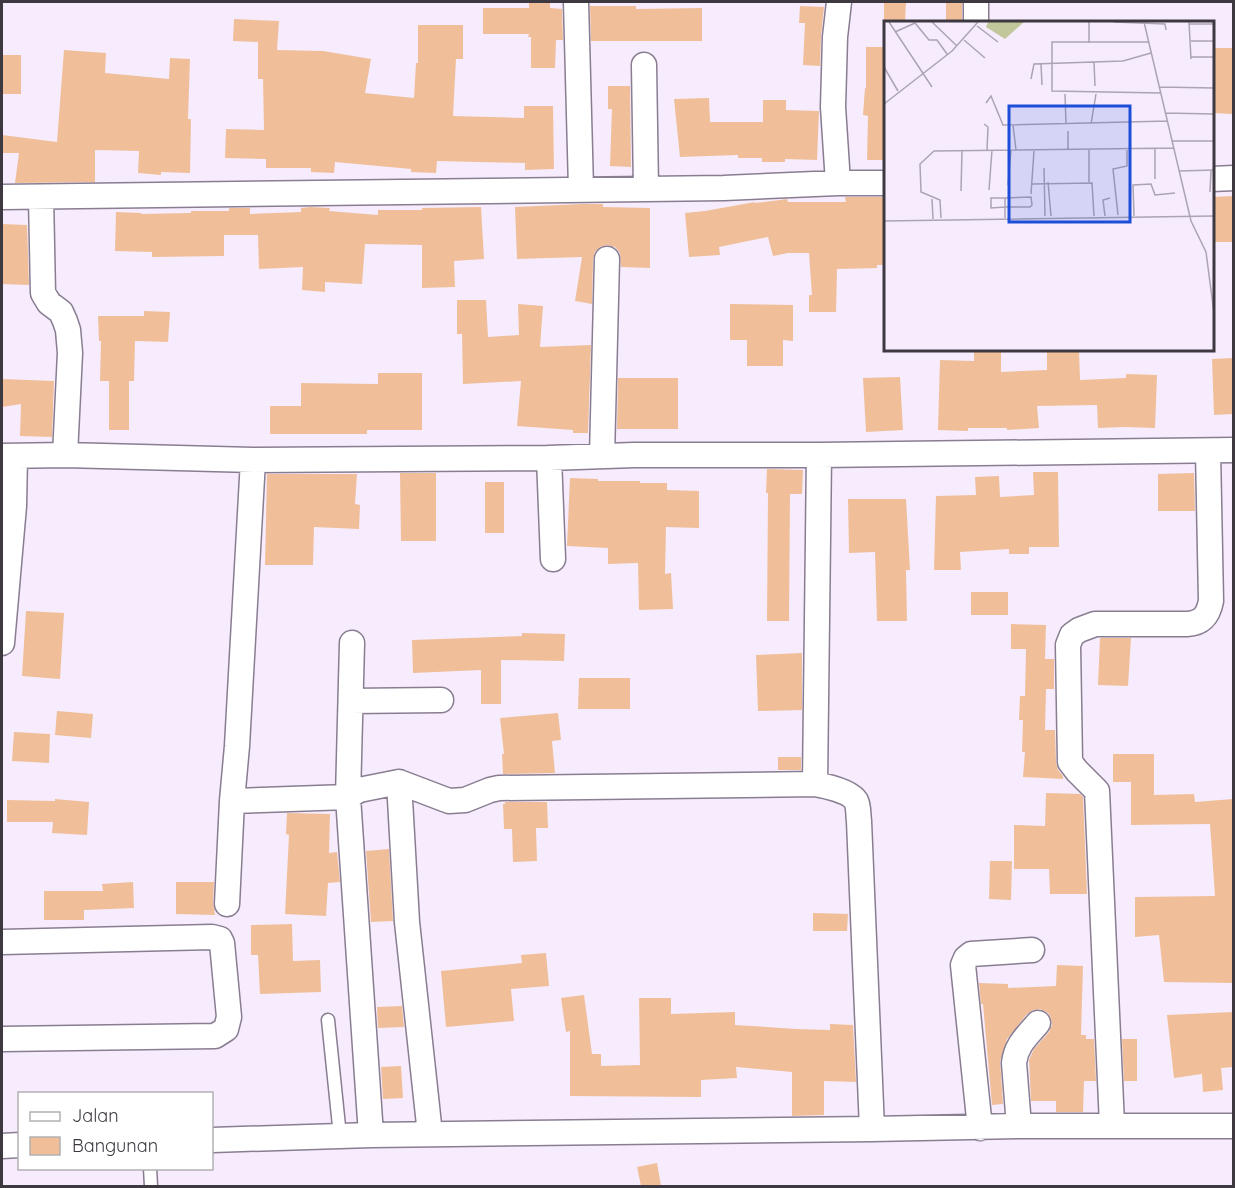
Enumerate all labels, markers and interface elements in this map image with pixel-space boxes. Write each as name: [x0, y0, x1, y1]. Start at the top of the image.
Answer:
inset map: [884, 21, 1214, 351]
legend: [18, 1092, 213, 1170]
text: Jalan: [72, 1104, 119, 1127]
text: Bangunan: [72, 1134, 158, 1157]

